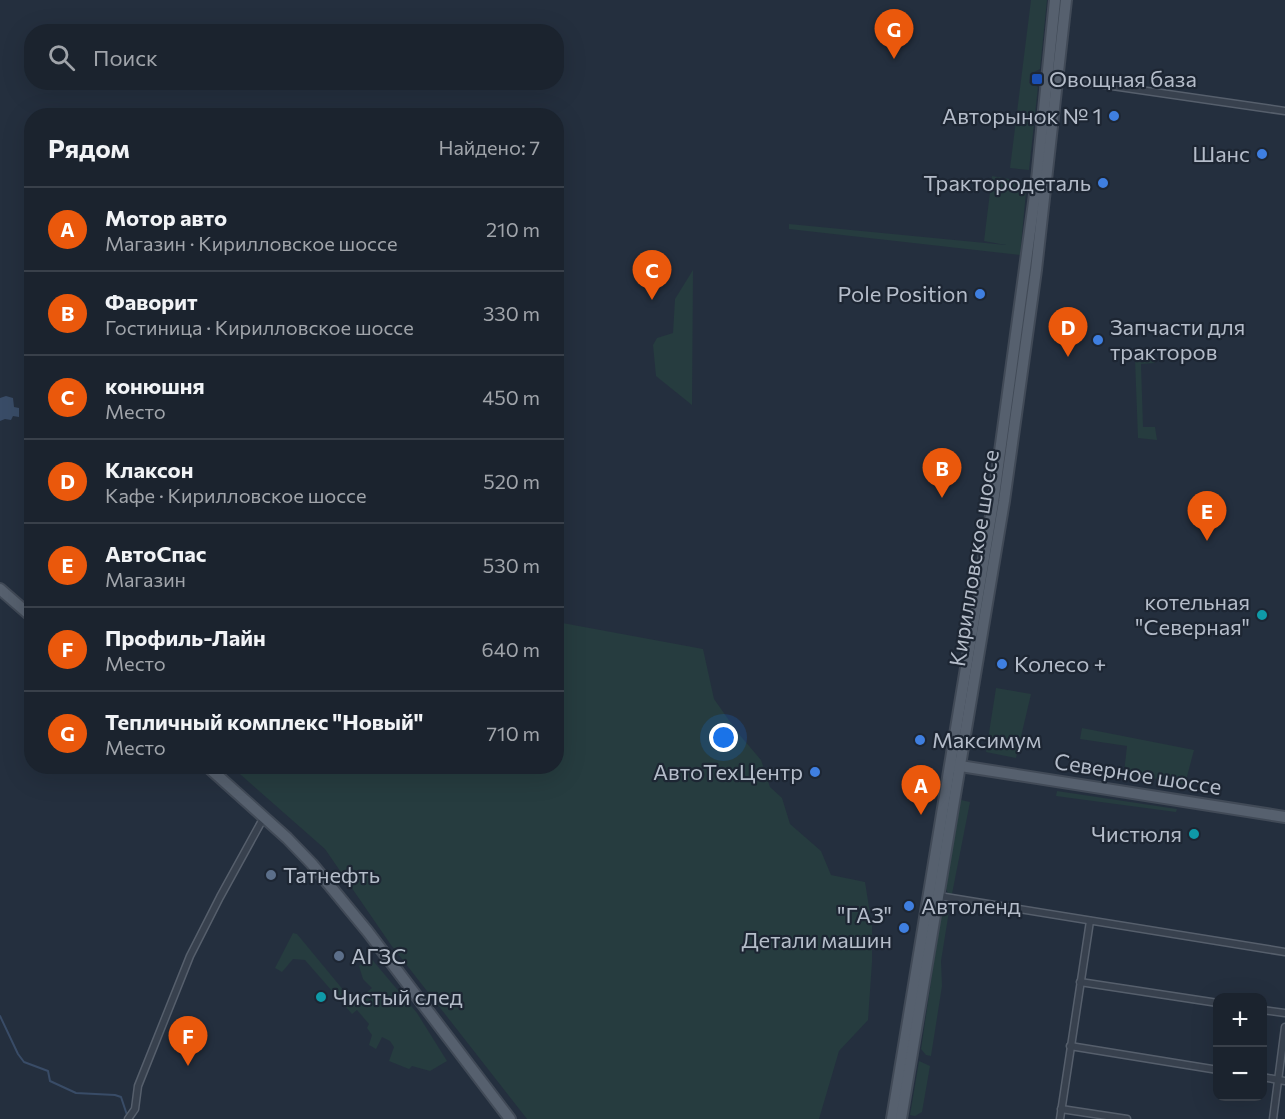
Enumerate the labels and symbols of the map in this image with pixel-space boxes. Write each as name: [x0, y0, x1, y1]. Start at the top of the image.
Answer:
pin: G: [874, 10, 914, 59]
place label: Овощная база: [1049, 65, 1197, 92]
marker: Овощная база: [1030, 72, 1044, 86]
place label: Авторынок № 1: [942, 102, 1102, 129]
marker: Авторынок № 1: [1107, 109, 1121, 123]
place label: Шанс: [1192, 140, 1250, 167]
marker: Шанс: [1255, 147, 1269, 161]
place label: Трактородеталь: [923, 169, 1091, 196]
marker: Трактородеталь: [1096, 176, 1110, 190]
pin: C: [632, 250, 672, 300]
place label: Pole Position: [838, 280, 968, 307]
marker: Pole Position: [973, 287, 987, 301]
pin: D: [1048, 308, 1088, 357]
place label: Запчасти для тракторов: [1110, 313, 1245, 365]
marker: Запчасти для тракторов: [1091, 333, 1105, 347]
pin: B: [922, 448, 962, 498]
street label: Кирилловское шоссе: [943, 448, 1004, 668]
pin: E: [1188, 492, 1226, 541]
place label: котельная "Северная": [1135, 588, 1250, 640]
marker: котельная "Северная": [1255, 608, 1269, 622]
place label: Колесо +: [1014, 650, 1106, 677]
marker: Колесо +: [995, 657, 1009, 671]
your location: [709, 723, 738, 752]
place label: Максимум: [932, 726, 1042, 753]
marker: Максимум: [913, 733, 927, 747]
street label: Северное шоссе: [1052, 747, 1224, 800]
place label: АвтоТехЦентр: [653, 758, 803, 785]
marker: АвтоТехЦентр: [808, 765, 822, 779]
pin: A: [902, 766, 940, 815]
place label: Чистюля: [1091, 820, 1182, 847]
marker: Чистюля: [1187, 827, 1201, 841]
place label: Татнефть: [283, 861, 380, 888]
marker: Татнефть: [264, 868, 278, 882]
place label: Автоленд: [921, 892, 1021, 919]
marker: Автоленд: [902, 899, 916, 913]
place label: "ГАЗ" Детали машин: [741, 901, 892, 953]
marker: "ГАЗ" Детали машин: [897, 921, 911, 935]
place label: АГЗС: [351, 942, 406, 969]
marker: АГЗС: [332, 949, 346, 963]
place label: Чистый след: [333, 983, 463, 1010]
marker: Чистый след: [314, 990, 328, 1004]
pin: F: [168, 1016, 207, 1066]

